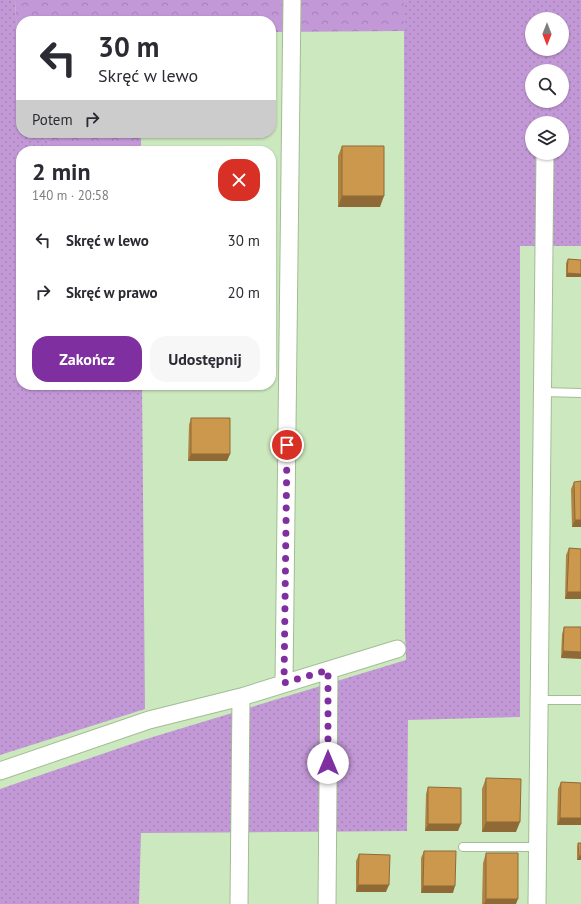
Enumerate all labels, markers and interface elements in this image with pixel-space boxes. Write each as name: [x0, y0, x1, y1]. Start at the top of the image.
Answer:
north arrow: [525, 12, 569, 56]
map controls: [525, 12, 569, 160]
text: 30 m: [98, 28, 159, 65]
icon: left: [32, 32, 84, 84]
text: Skręć w lewo: [98, 64, 198, 87]
button: search: [525, 64, 569, 108]
icon: right: [81, 108, 103, 130]
text: Potem: [32, 110, 73, 129]
button: layers: [525, 116, 569, 160]
text: 2 min: [32, 156, 91, 187]
button: close: [218, 159, 260, 201]
text: 140 m · 20:58: [32, 187, 109, 204]
icon: left: [32, 229, 54, 251]
text: Skręć w lewo: [66, 231, 149, 250]
text: 30 m: [227, 231, 260, 250]
icon: right: [32, 281, 54, 303]
text: Skręć w prawo: [66, 283, 158, 302]
text: 20 m: [227, 283, 260, 302]
button: Zakończ: [32, 336, 142, 382]
button: Udostępnij: [150, 336, 260, 382]
pin: [270, 428, 304, 462]
icon: arrive: [276, 434, 298, 456]
position arrow: [307, 742, 349, 784]

